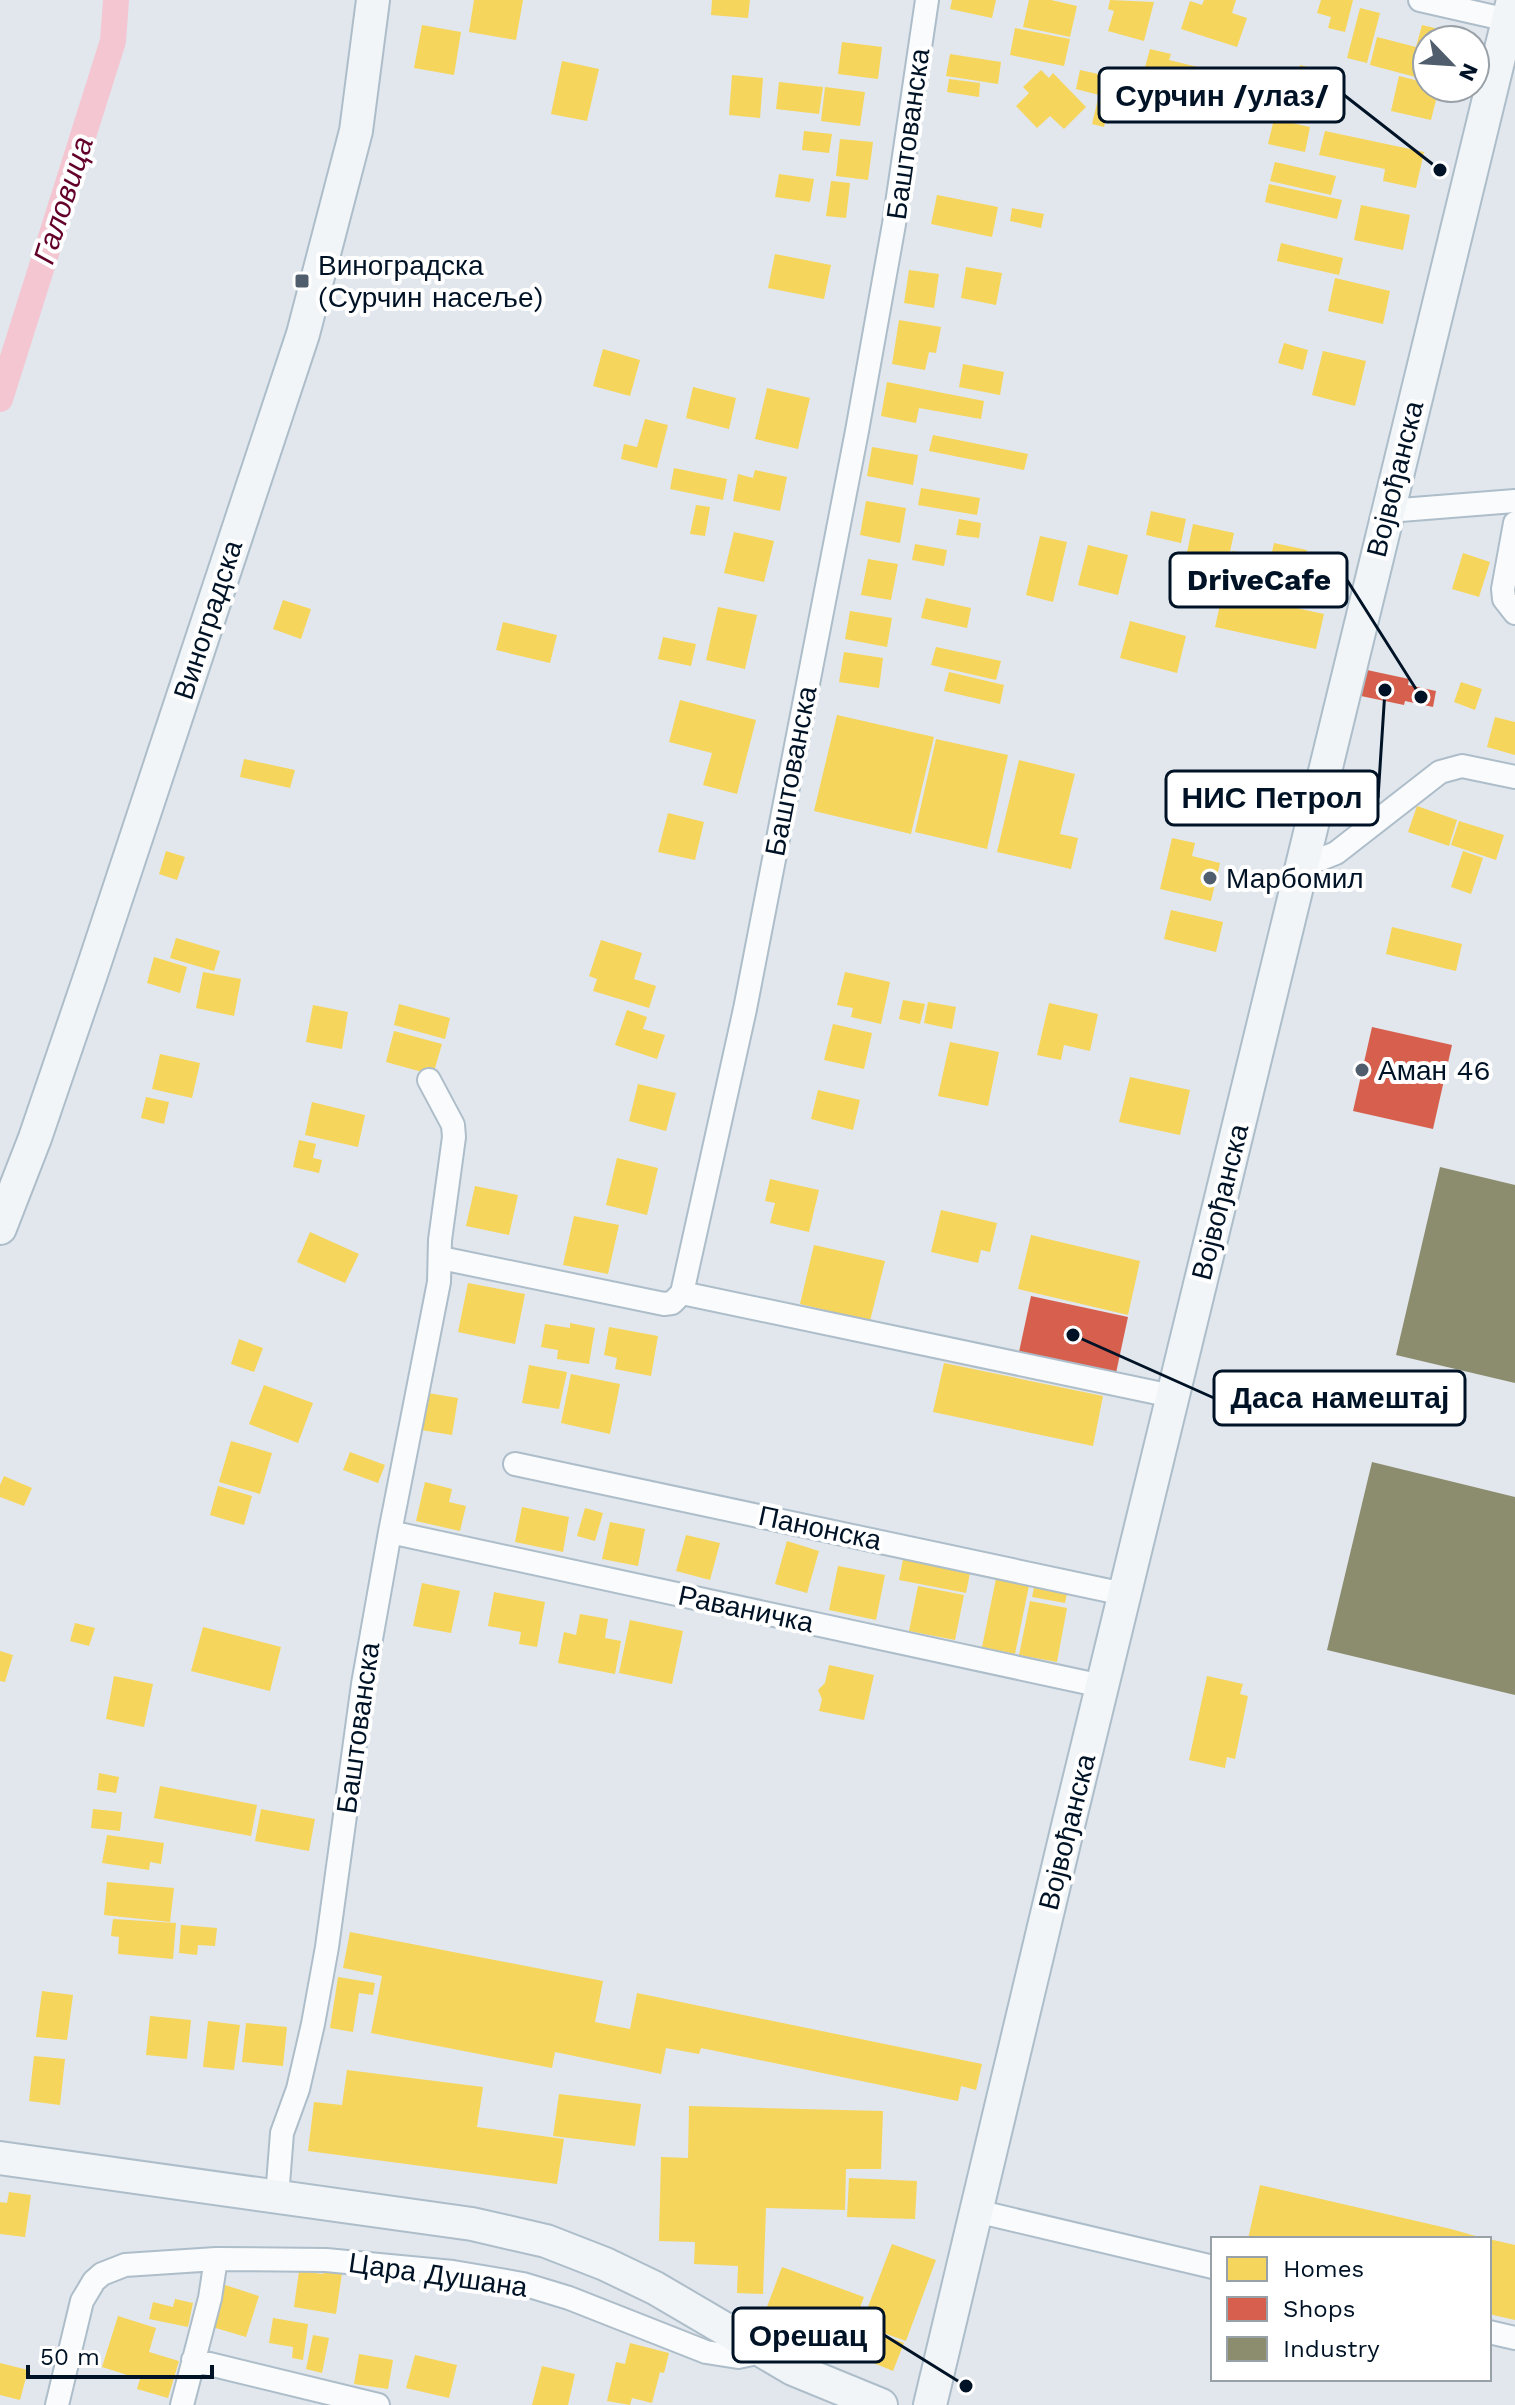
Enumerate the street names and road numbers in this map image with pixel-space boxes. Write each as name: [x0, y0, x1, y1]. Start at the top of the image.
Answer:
street label: Баштованска: [880, 46, 936, 222]
street label: Војвођанска: [1360, 397, 1430, 560]
street label: Виноградска: [167, 536, 249, 704]
street label: Баштованска: [758, 683, 824, 859]
street label: Војвођанска: [1185, 1120, 1255, 1283]
street label: Панонска: [756, 1499, 885, 1557]
street label: Раваничка: [675, 1579, 817, 1640]
street label: Баштованска: [330, 1640, 386, 1816]
street label: Војвођанска: [1032, 1750, 1102, 1913]
street label: Цара Душана: [346, 2246, 530, 2304]

